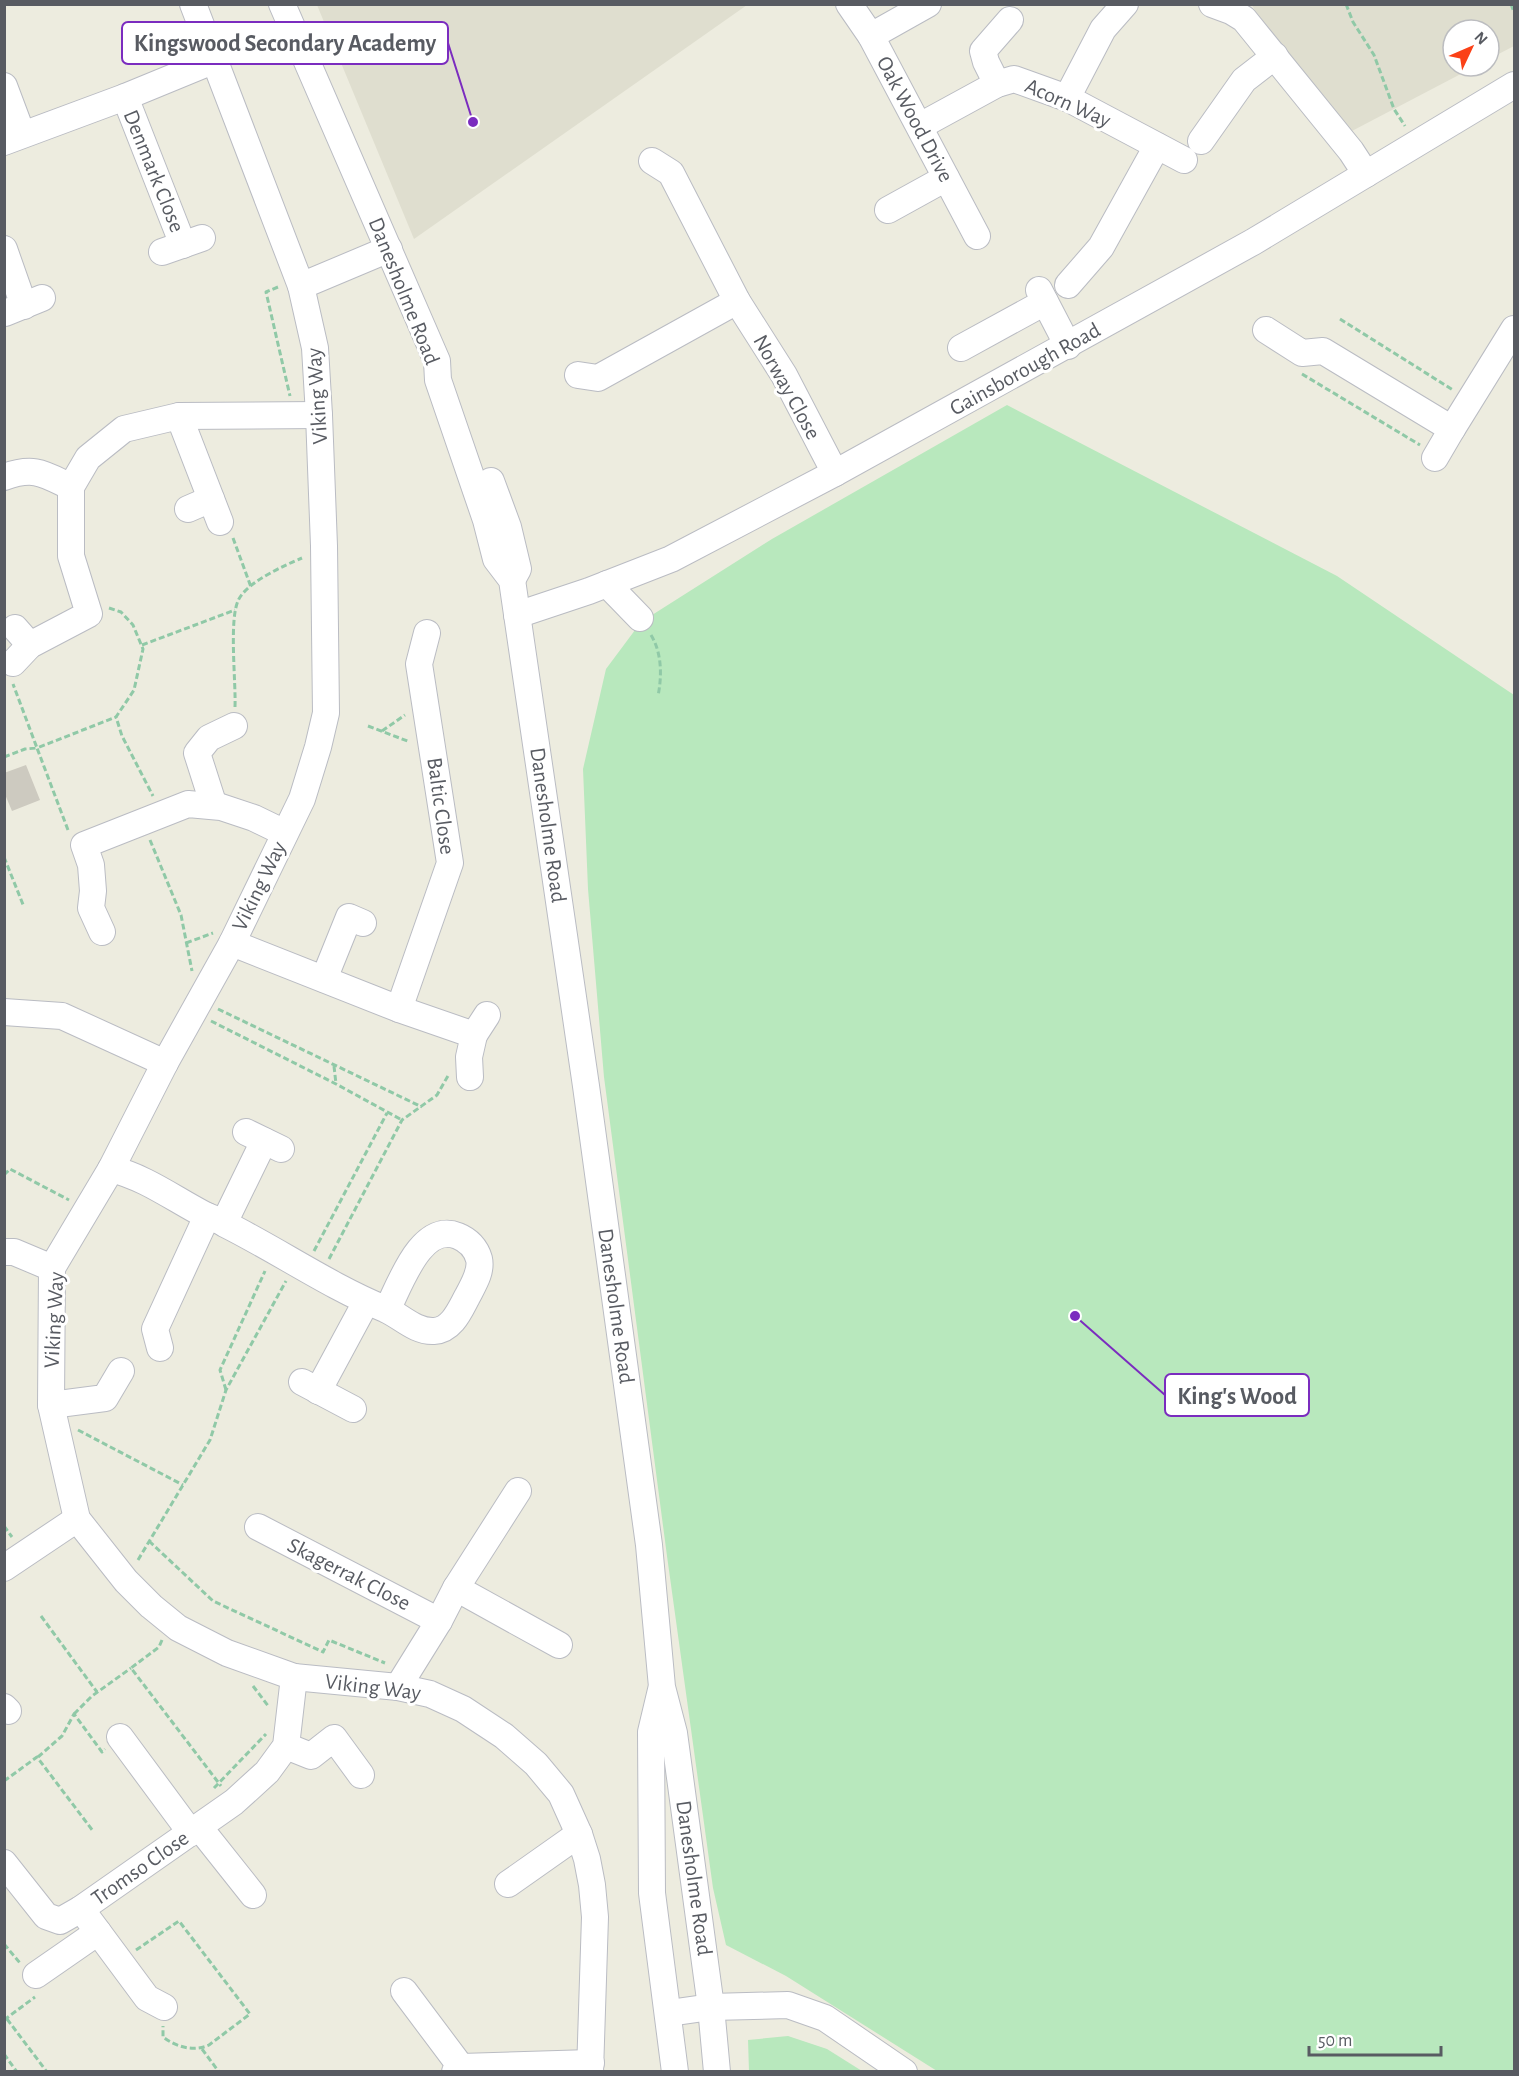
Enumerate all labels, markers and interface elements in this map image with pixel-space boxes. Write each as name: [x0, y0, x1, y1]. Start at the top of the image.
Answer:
north arrow: [1441, 18, 1501, 78]
callout: Kingswood Secondary Academy: [122, 22, 448, 64]
text: N: [1471, 29, 1491, 48]
text: Kingswood Secondary Academy: [134, 32, 436, 56]
street label: Oak Wood Drive: [873, 53, 957, 185]
street label: Acorn Way: [1022, 74, 1115, 132]
street label: Denmark Close: [119, 107, 189, 235]
street label: Danesholme Road: [364, 214, 444, 368]
street label: Gainsborough Road: [946, 319, 1104, 419]
street label: Norway Close: [749, 331, 825, 443]
street label: Viking Way: [303, 346, 331, 445]
street label: Danesholme Road: [526, 746, 570, 904]
street label: Baltic Close: [423, 756, 459, 856]
street label: Viking Way: [228, 837, 290, 934]
street label: Danesholme Road: [594, 1227, 638, 1385]
street label: Viking Way: [40, 1271, 68, 1369]
callout: King's Wood: [1165, 1374, 1309, 1416]
text: King's Wood: [1177, 1385, 1297, 1409]
street label: Skagerrak Close: [284, 1534, 414, 1614]
street label: Viking Way: [324, 1670, 423, 1704]
street label: Danesholme Road: [672, 1799, 716, 1957]
street label: Tromso Close: [87, 1827, 193, 1909]
scale bar: [1309, 2019, 1441, 2057]
text: 50 m: [1318, 2032, 1352, 2050]

